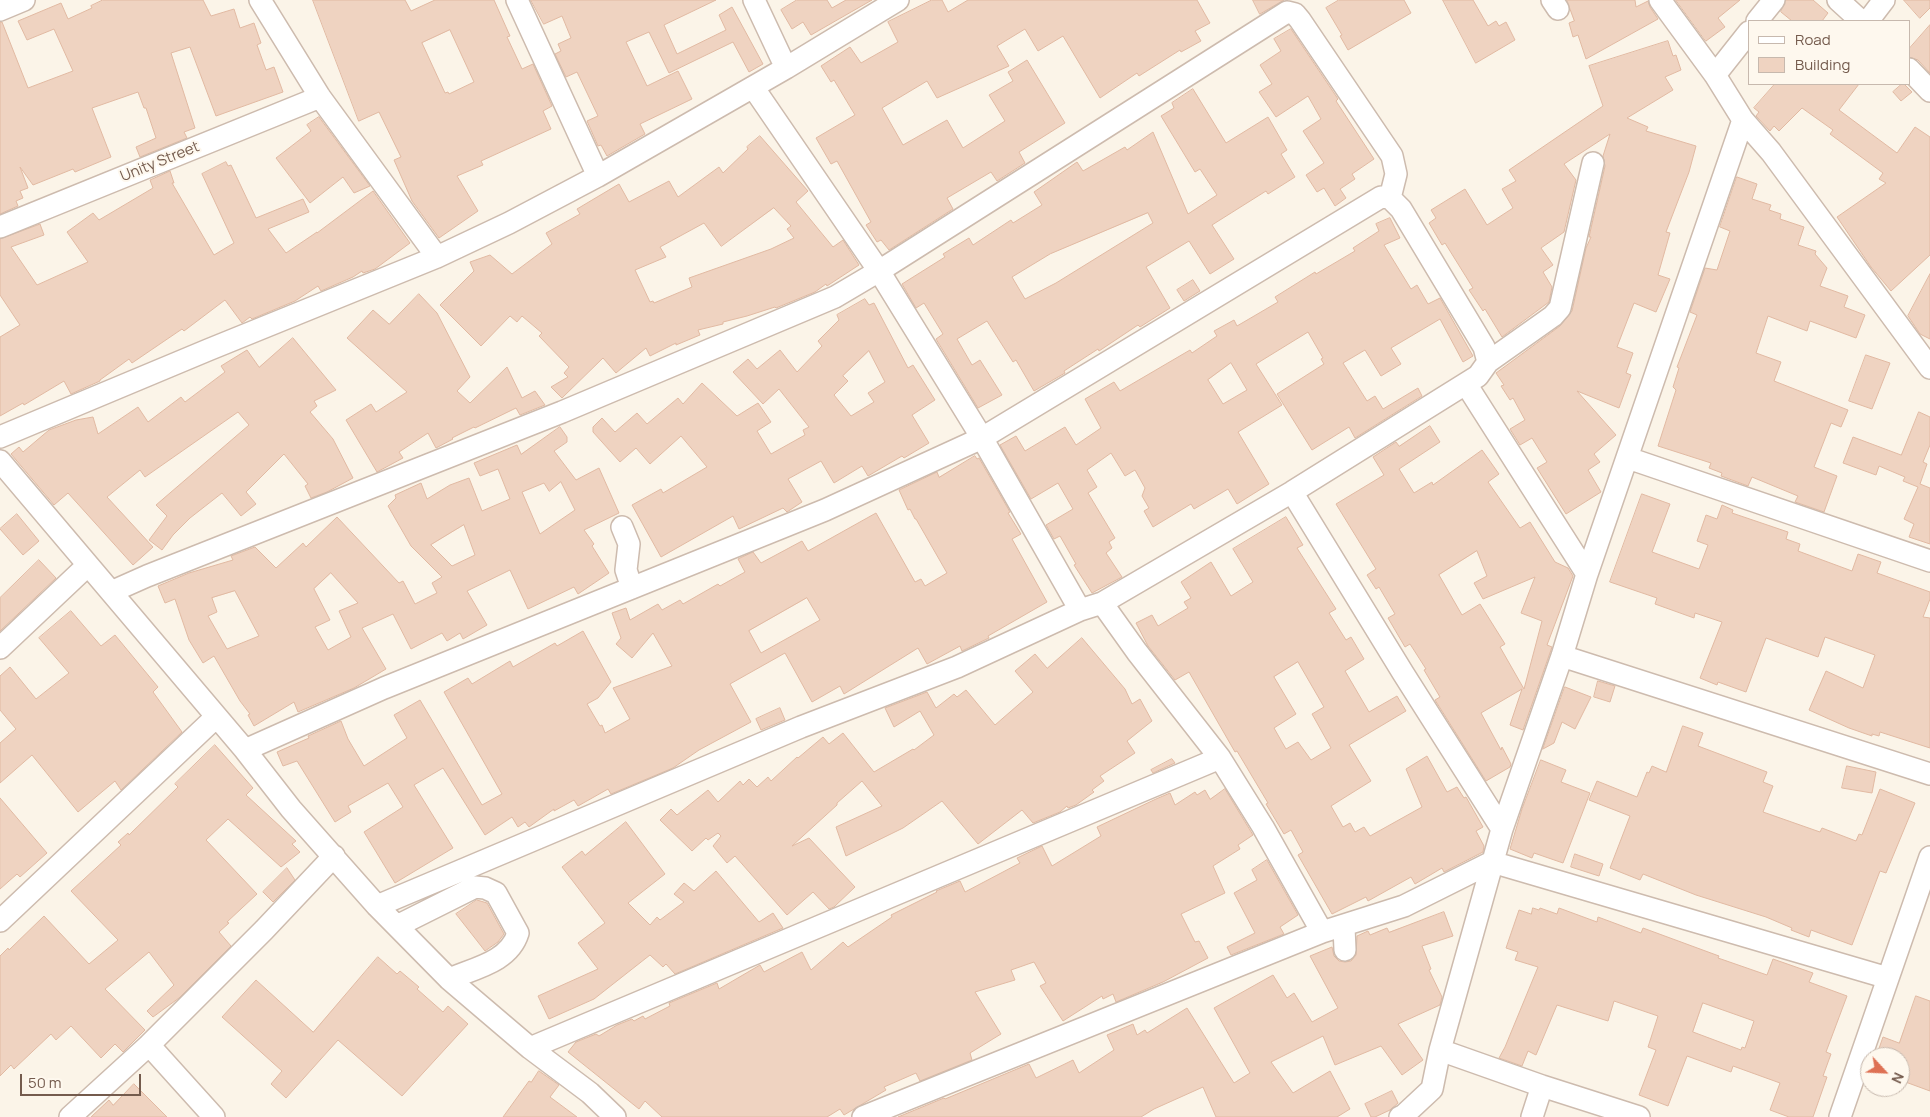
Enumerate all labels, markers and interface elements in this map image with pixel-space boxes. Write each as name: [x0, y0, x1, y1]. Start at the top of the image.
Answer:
legend: [1748, 20, 1910, 85]
text: Road: [1795, 29, 1831, 50]
text: Building: [1795, 54, 1850, 75]
street label: Unity Street: [118, 138, 202, 186]
north arrow: [1860, 1047, 1910, 1097]
scale bar: [22, 1064, 144, 1096]
text: N: [1887, 1070, 1909, 1087]
text: 50 m: [28, 1072, 62, 1093]

